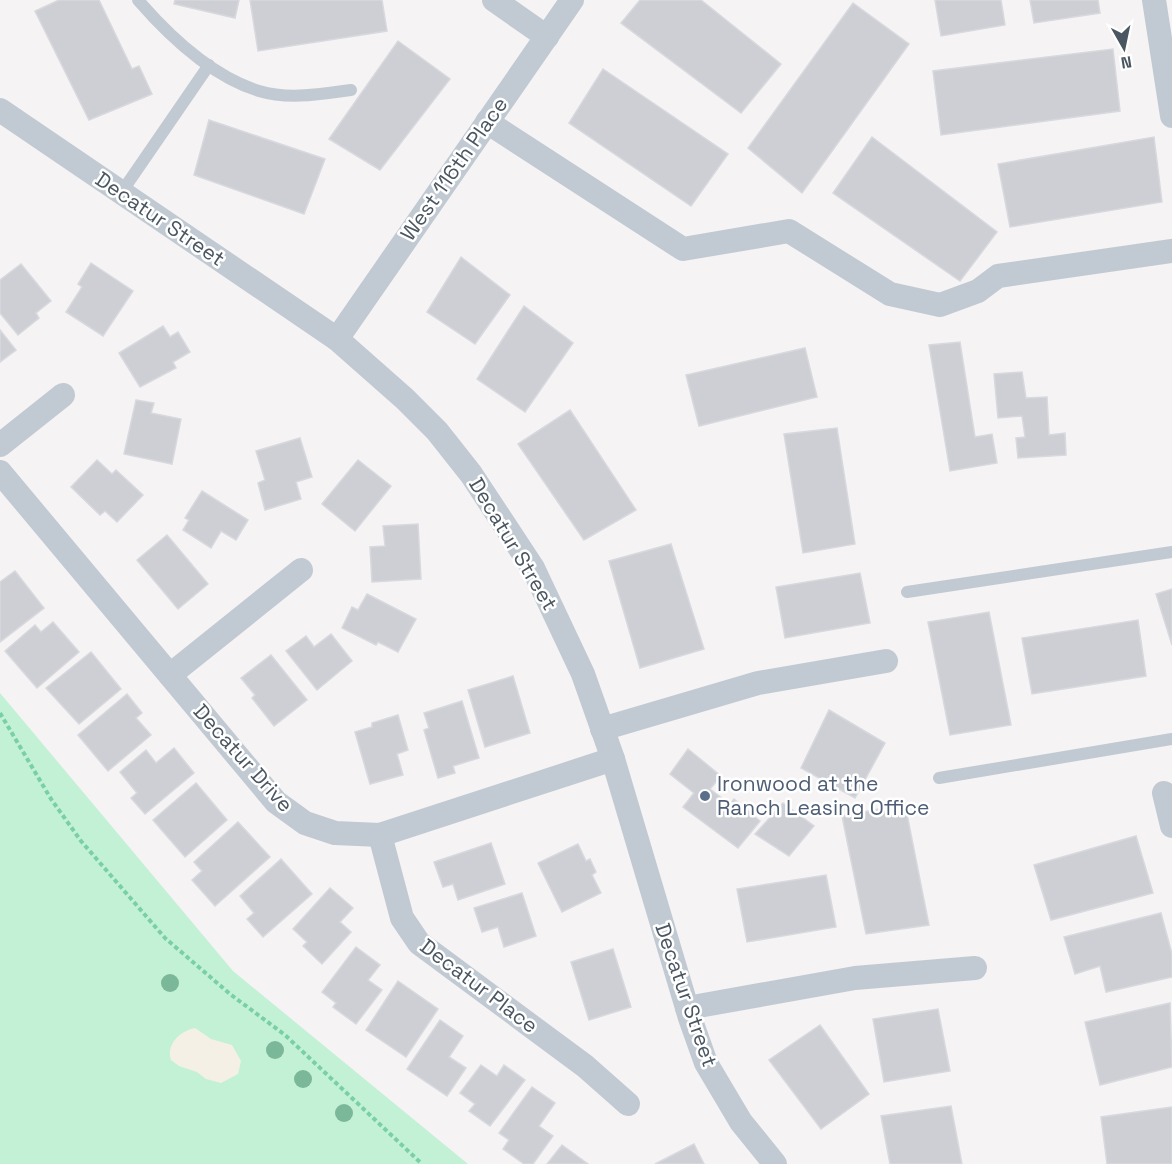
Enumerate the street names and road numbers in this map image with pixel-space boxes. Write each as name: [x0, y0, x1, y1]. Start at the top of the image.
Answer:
street label: West 116th Place: [394, 92, 513, 246]
street label: Decatur Street: [90, 165, 230, 272]
street label: Decatur Street: [463, 472, 564, 615]
street label: Decatur Drive: [188, 698, 299, 817]
street label: Decatur Street: [649, 919, 724, 1070]
street label: Decatur Place: [415, 932, 544, 1039]

